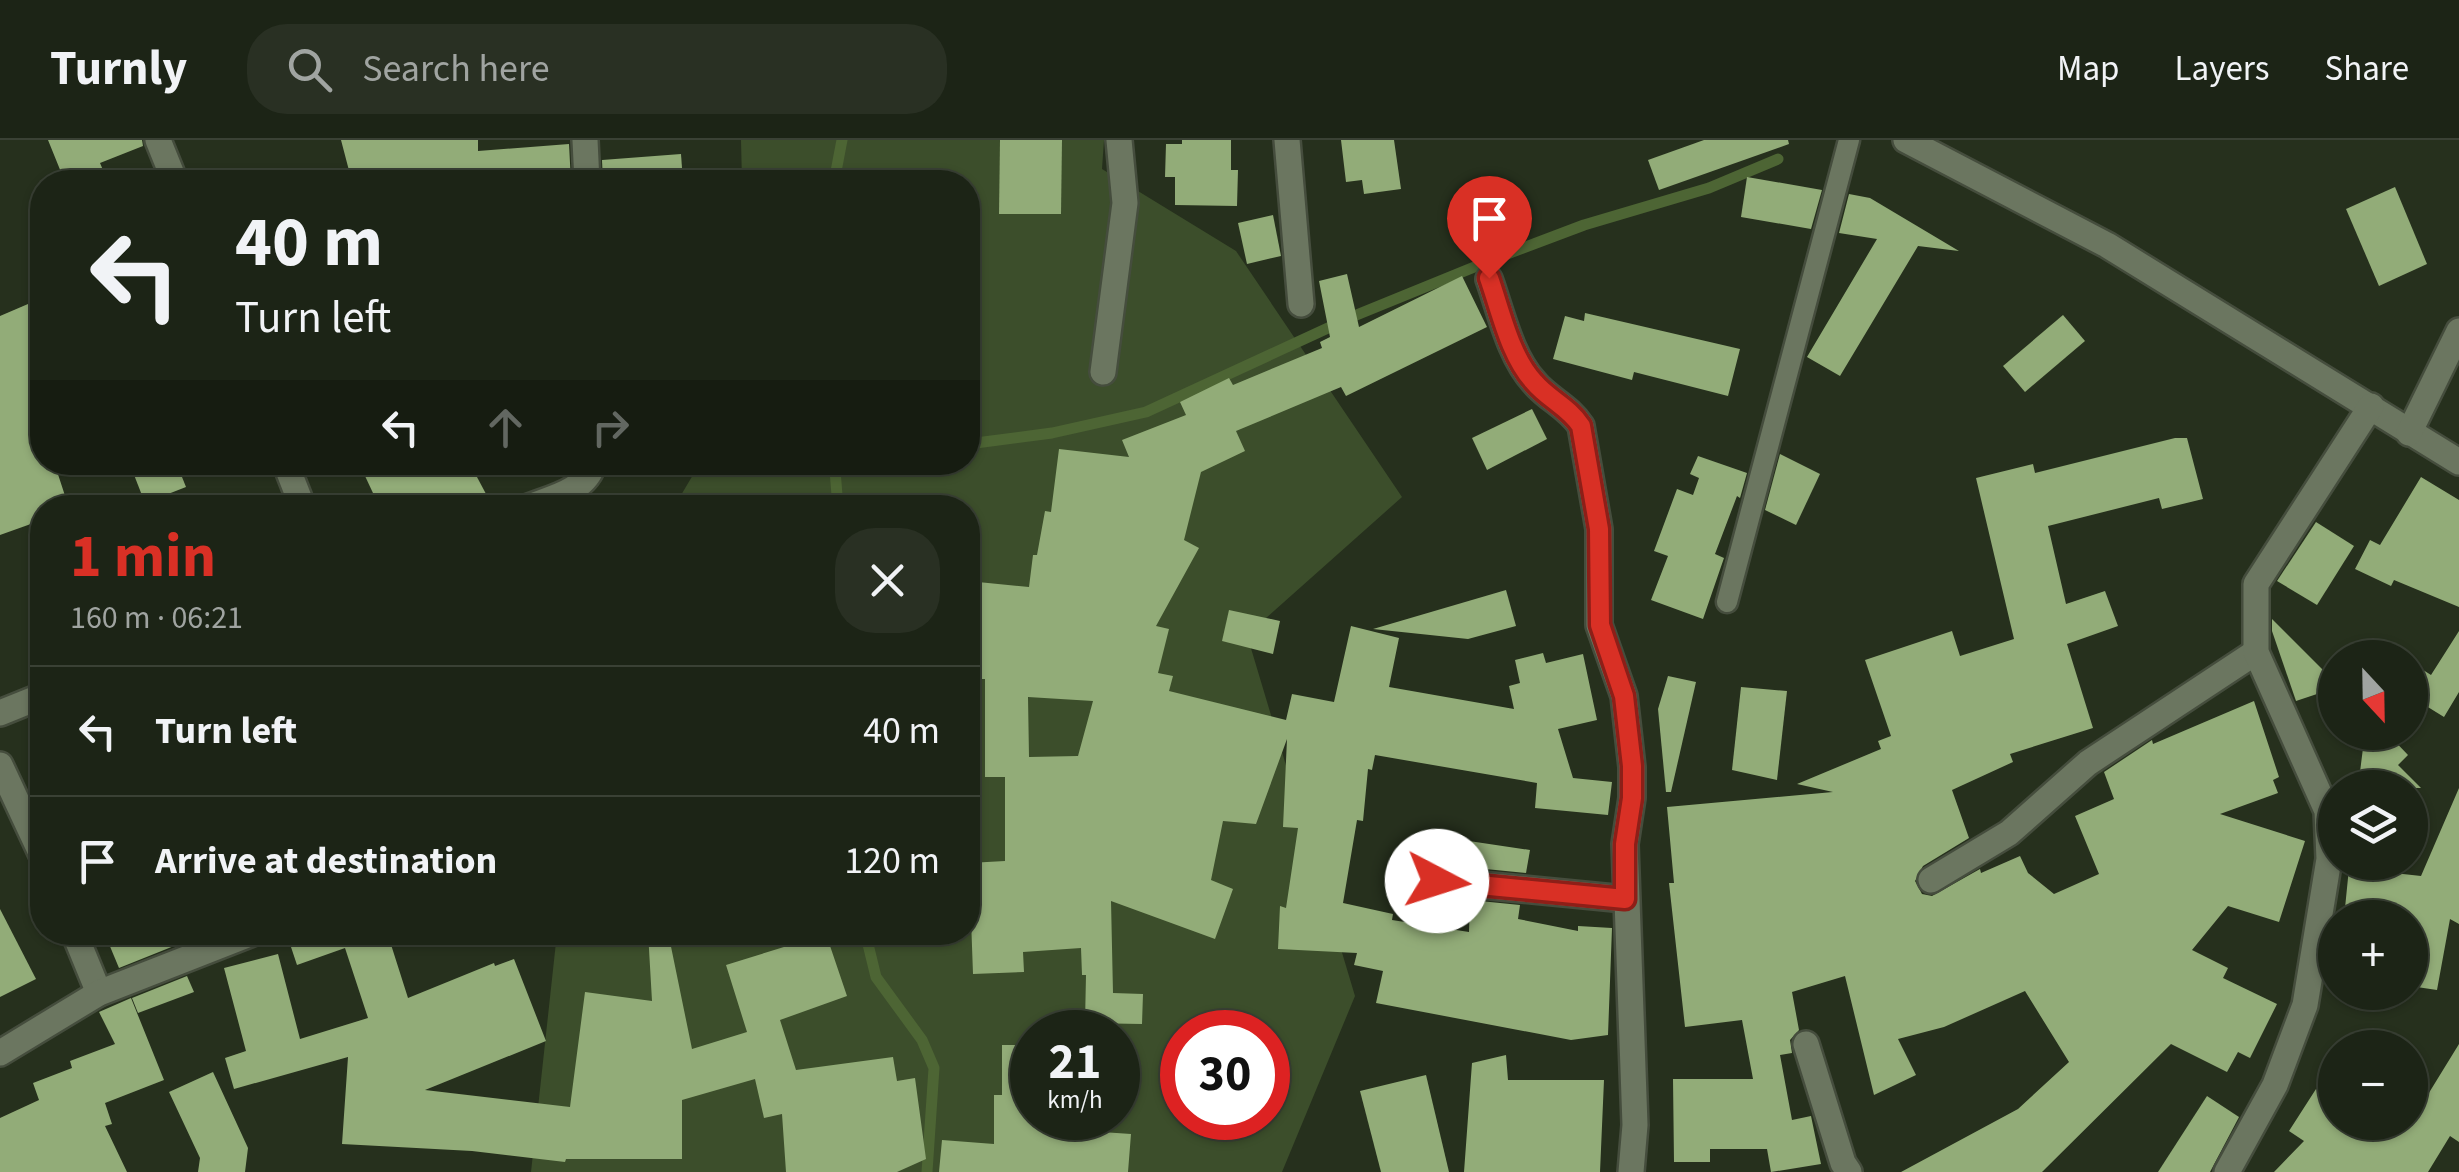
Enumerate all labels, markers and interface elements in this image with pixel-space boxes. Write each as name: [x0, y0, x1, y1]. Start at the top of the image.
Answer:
search box: [247, 24, 947, 114]
text: Turnly: [50, 35, 187, 103]
icon: search: [282, 42, 337, 97]
text: Search here: [362, 42, 550, 96]
text: Map: [2057, 44, 2120, 94]
text: Layers: [2175, 44, 2269, 94]
text: Share: [2324, 44, 2409, 94]
pin: [1447, 176, 1532, 279]
icon: arrive: [1462, 191, 1517, 246]
text: 40 m: [235, 193, 383, 293]
icon: left: [70, 210, 200, 340]
text: Turn left: [235, 286, 391, 350]
icon: left: [373, 400, 428, 455]
icon: ahead: [478, 400, 533, 455]
icon: right: [583, 400, 638, 455]
text: 1 min: [70, 515, 216, 600]
button: close: [835, 528, 940, 633]
text: 160 m · 06:21: [70, 595, 243, 641]
north arrow: [2318, 640, 2428, 750]
map controls: [2318, 640, 2428, 1140]
icon: left: [70, 704, 125, 759]
text: Turn left: [155, 704, 297, 758]
text: 40 m: [863, 704, 940, 758]
button: layers: [2318, 770, 2428, 880]
position arrow: [1385, 829, 1489, 933]
icon: arrive: [70, 834, 125, 889]
text: Arrive at destination: [155, 834, 497, 888]
text: 120 m: [844, 834, 940, 888]
button: +: [2318, 900, 2428, 1010]
speed limit sign: 30: [1160, 1010, 1290, 1140]
text: 21: [1049, 1027, 1101, 1098]
button: −: [2318, 1030, 2428, 1140]
text: km/h: [1047, 1082, 1103, 1118]

